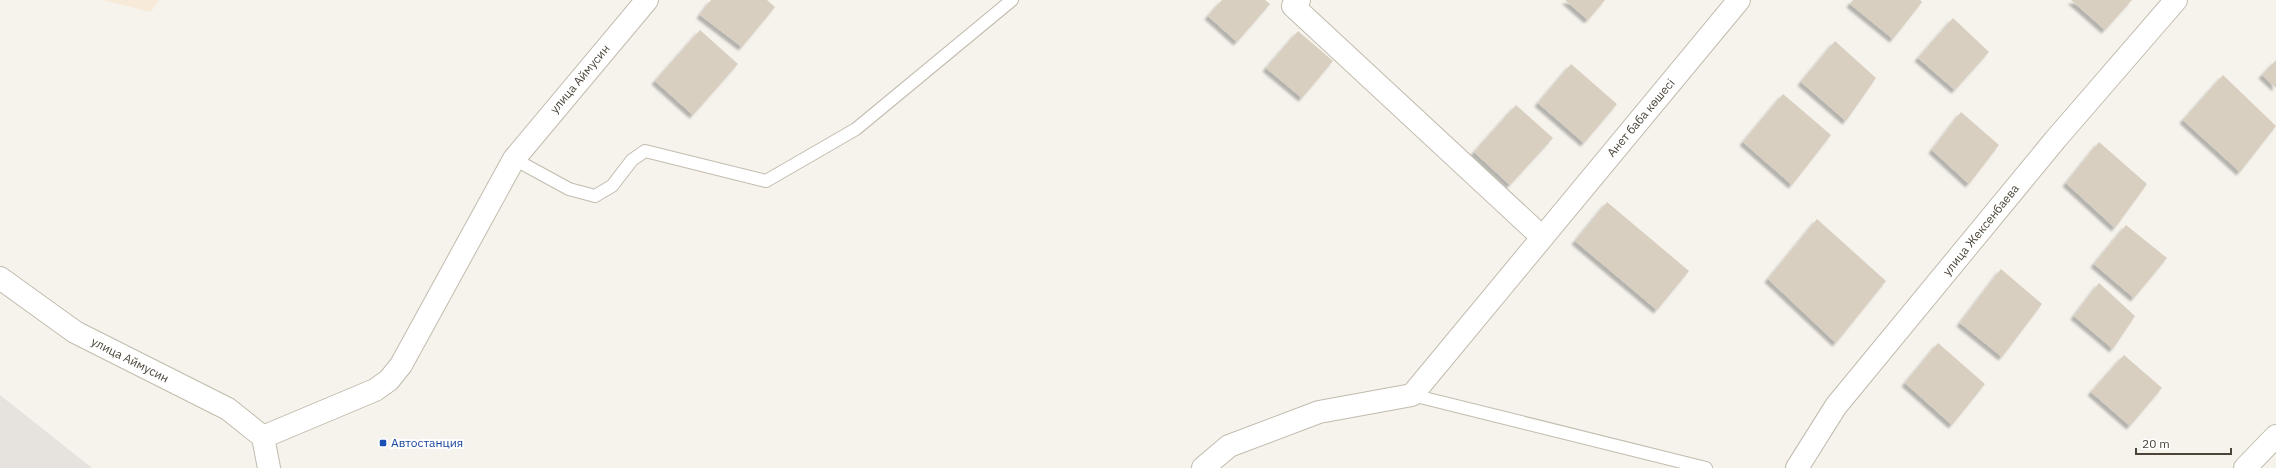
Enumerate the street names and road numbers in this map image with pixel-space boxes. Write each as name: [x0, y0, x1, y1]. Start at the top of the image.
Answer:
street label: улица Аймусин: [547, 41, 613, 116]
street label: Анет баба көшесі: [1604, 76, 1678, 160]
street label: улица Жексенбаева: [1939, 181, 2022, 278]
street label: улица Аймусин: [89, 334, 172, 386]

